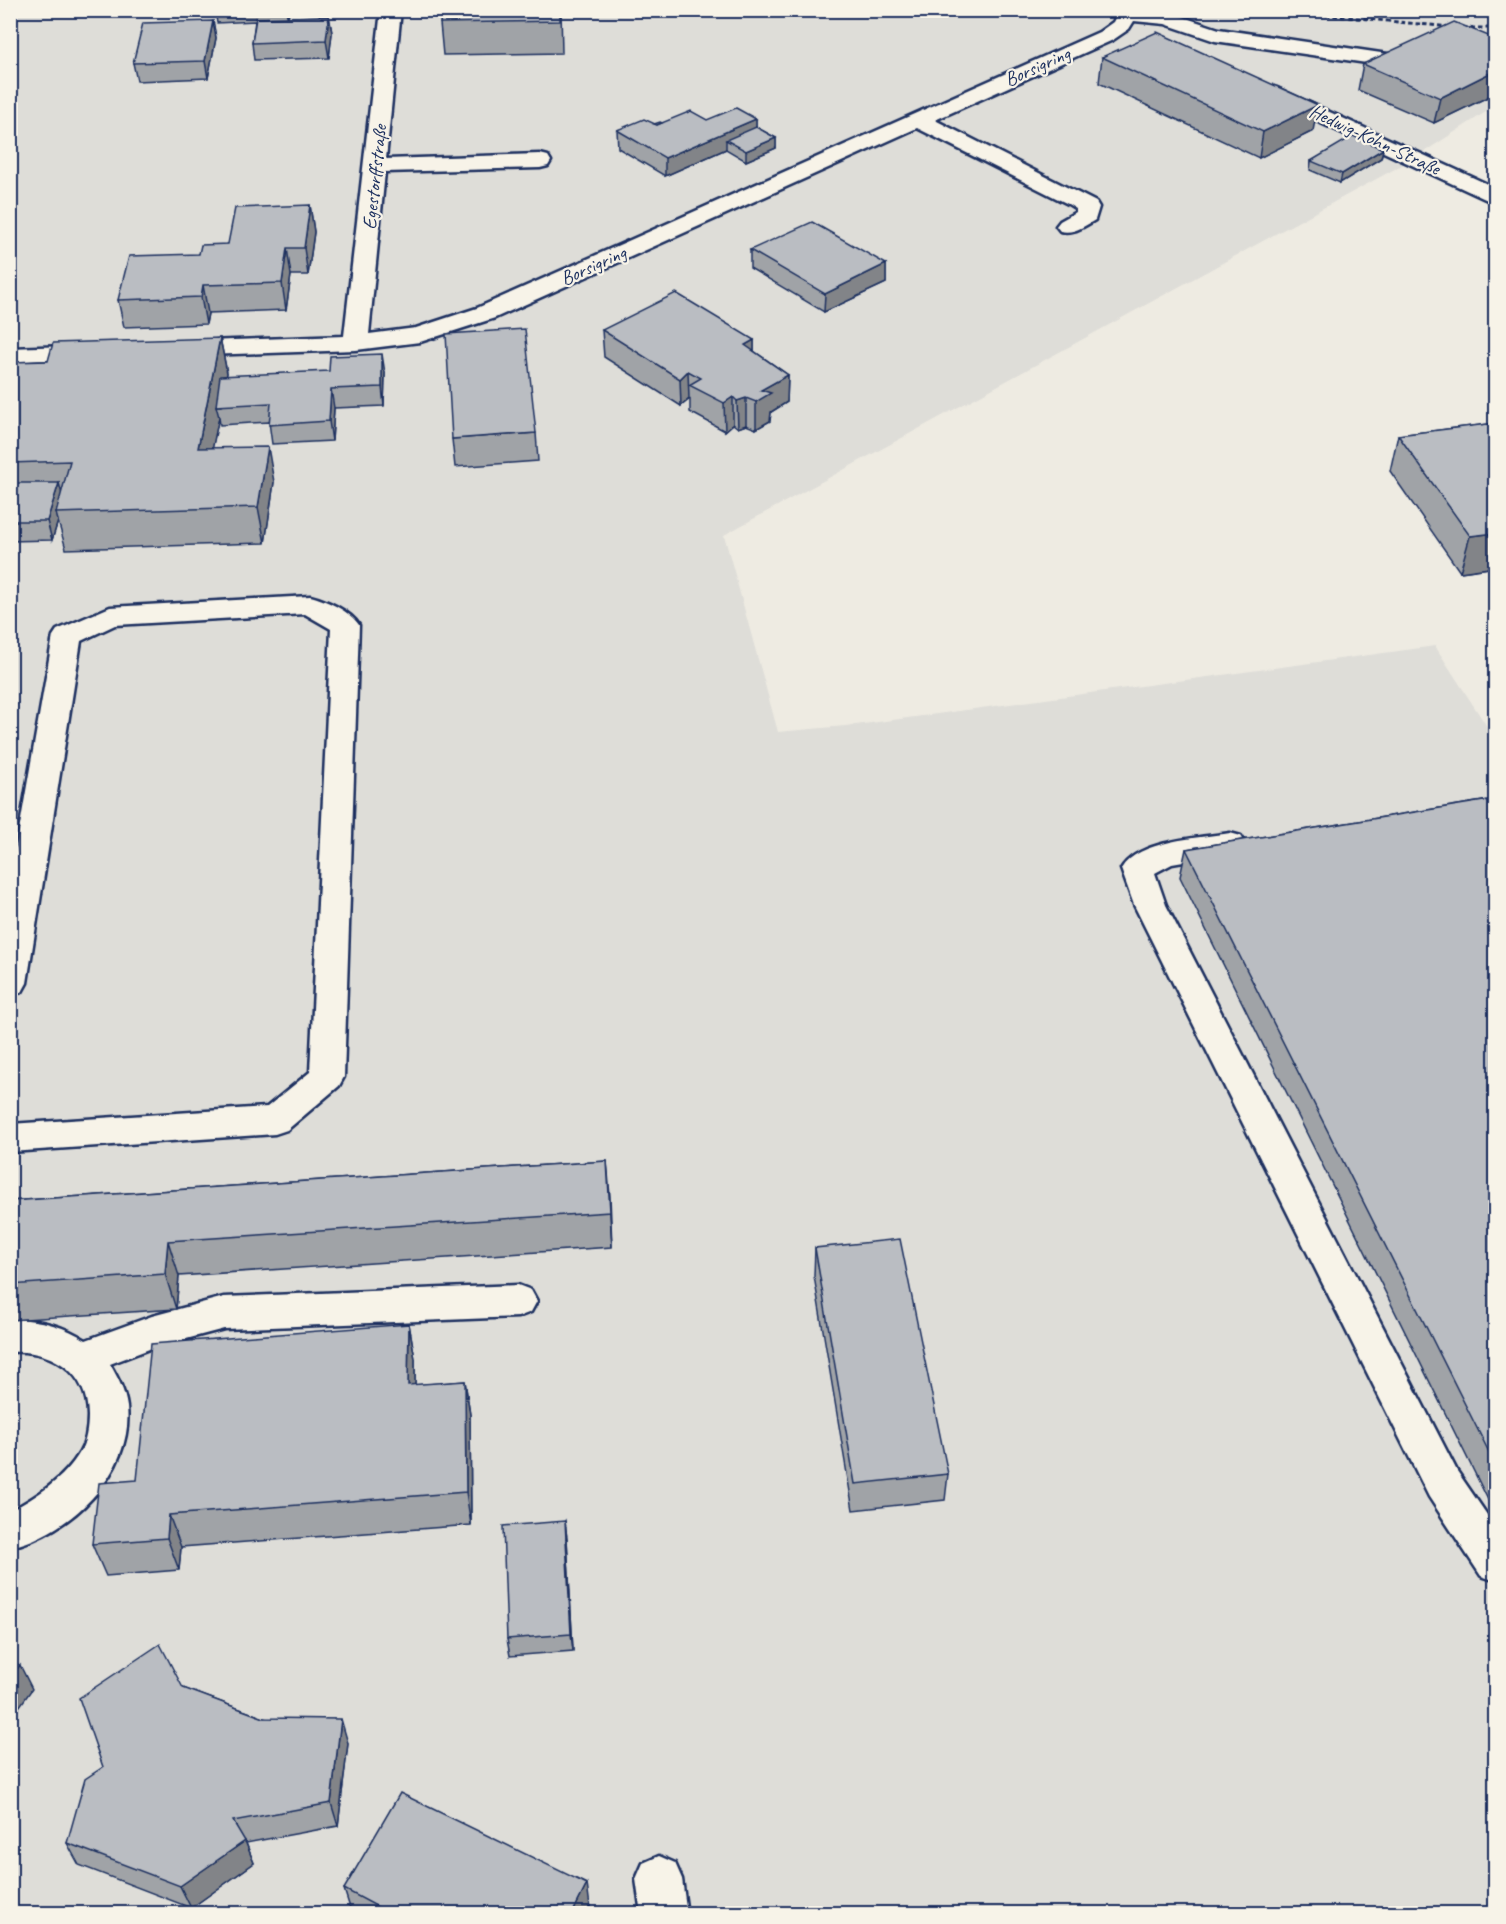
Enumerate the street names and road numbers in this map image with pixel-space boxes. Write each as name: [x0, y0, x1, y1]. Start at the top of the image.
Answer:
street label: Borsigring: [1000, 40, 1076, 92]
street label: Hedwig-Kohn-Straße: [1305, 98, 1445, 181]
street label: Egestorffstraße: [357, 122, 393, 231]
street label: Borsigring: [556, 239, 632, 291]

